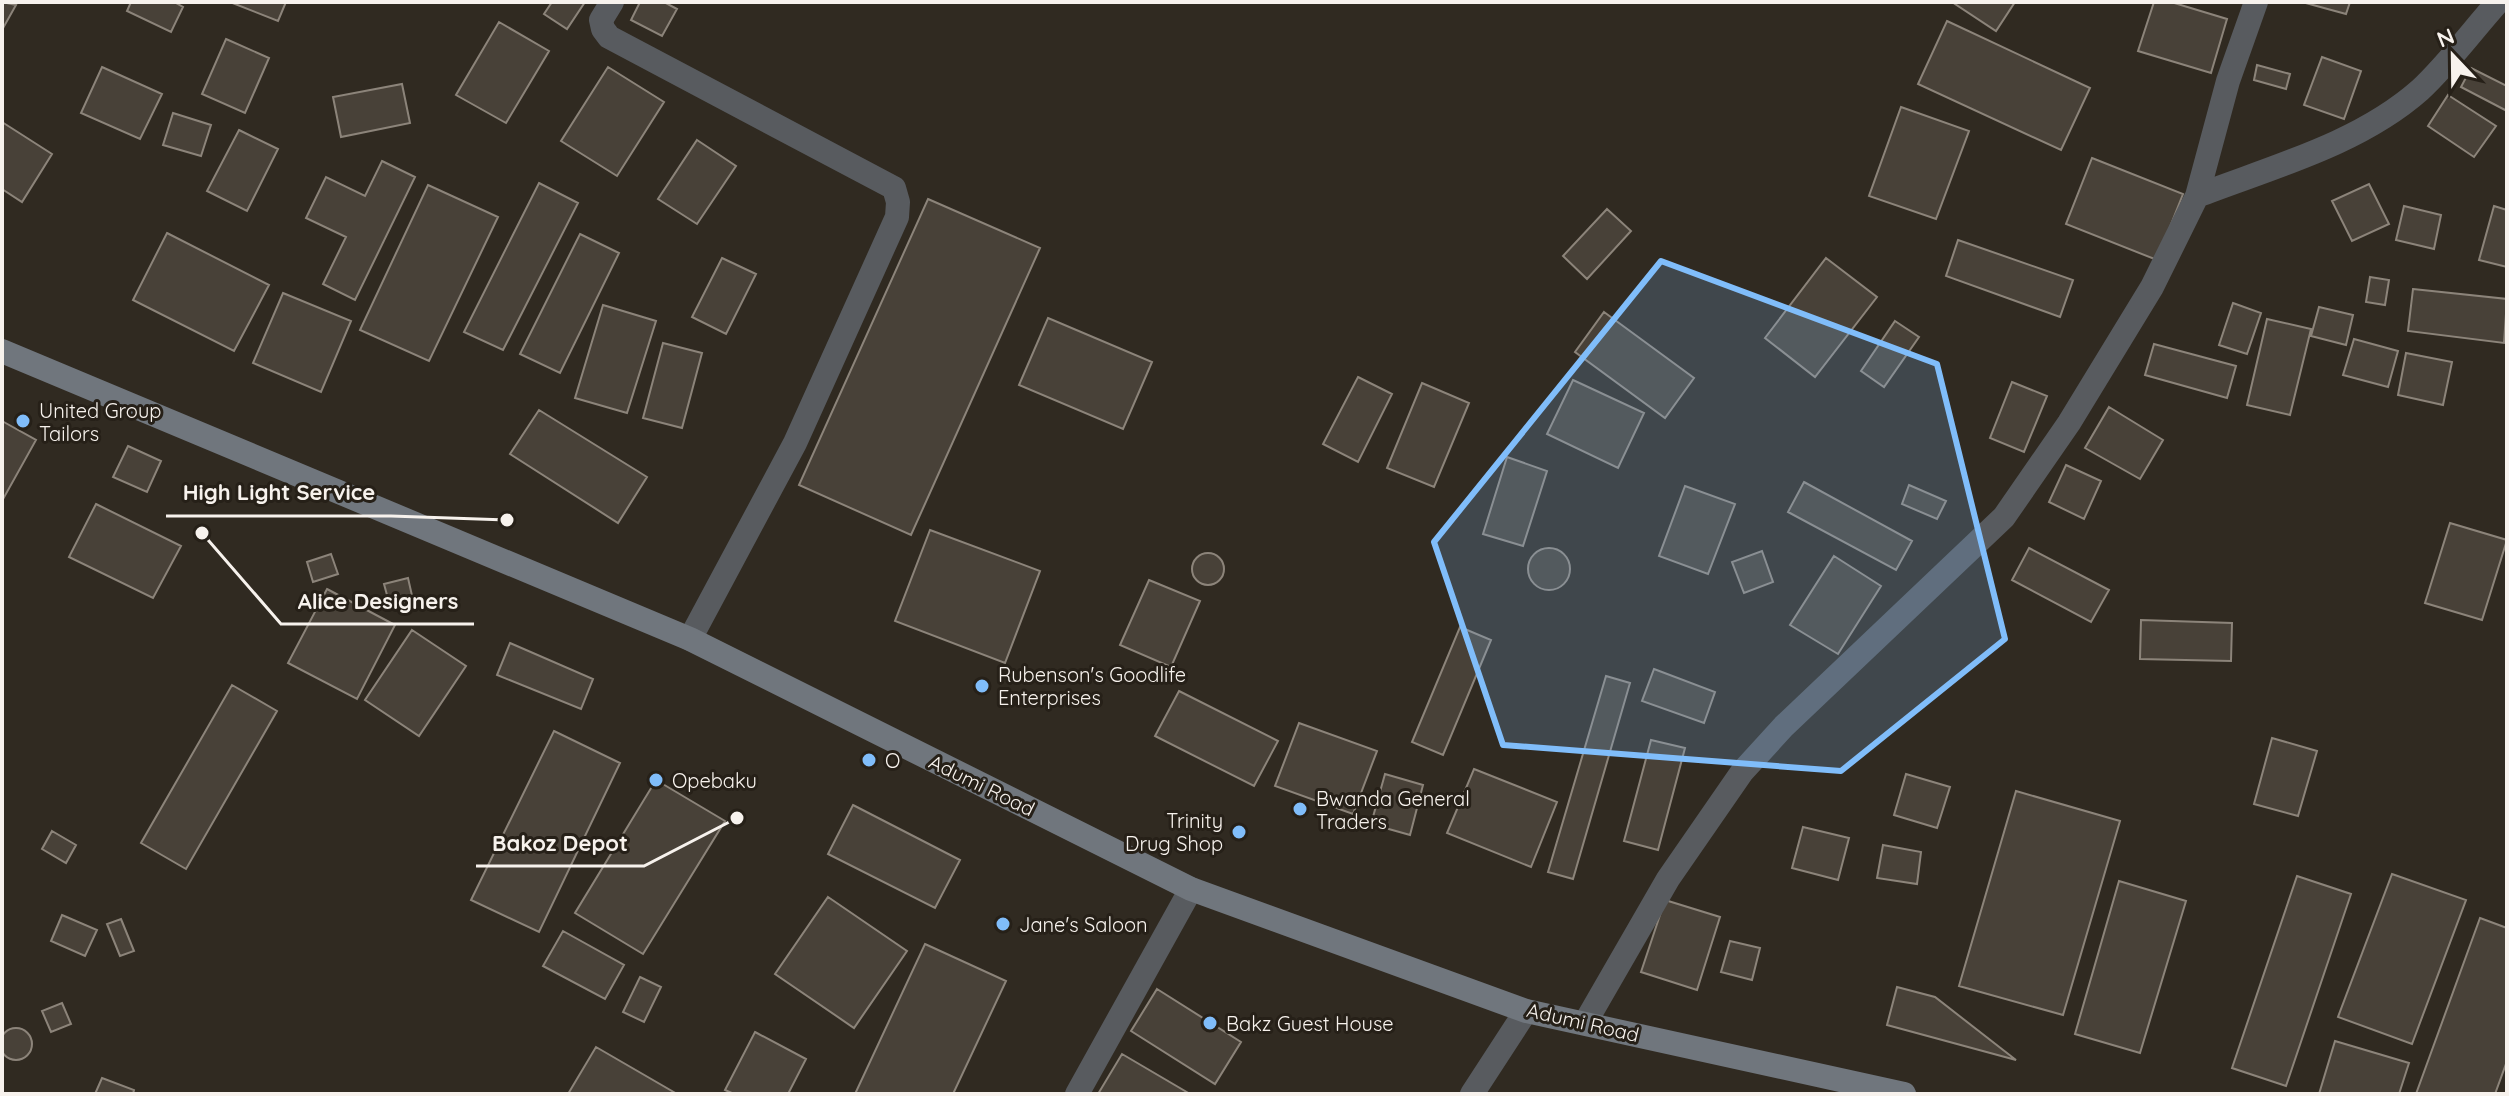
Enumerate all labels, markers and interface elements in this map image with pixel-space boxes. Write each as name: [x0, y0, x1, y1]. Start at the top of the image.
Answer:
north arrow: [2413, 16, 2493, 96]
text: N: [2433, 21, 2458, 53]
place label: United Group Tailors: [39, 398, 161, 446]
marker: United Group Tailors: [14, 412, 32, 430]
callout: High Light Service: [166, 470, 391, 516]
text: High Light Service: [183, 478, 375, 506]
callout: Alice Designers: [281, 578, 474, 624]
text: Alice Designers: [298, 587, 458, 615]
place label: Rubenson's Goodlife Enterprises: [998, 662, 1186, 710]
marker: Rubenson's Goodlife Enterprises: [973, 677, 991, 695]
place label: O: [885, 748, 900, 773]
street label: Adumi Road: [925, 749, 1039, 821]
marker: O: [860, 751, 878, 769]
place label: Opebaku: [672, 768, 757, 793]
marker: Opebaku: [647, 771, 665, 789]
place label: Bwanda General Traders: [1316, 786, 1470, 834]
marker: Bwanda General Traders: [1291, 800, 1309, 818]
place label: Trinity Drug Shop: [1125, 808, 1223, 856]
callout: Bakoz Depot: [476, 820, 644, 866]
marker: Trinity Drug Shop: [1230, 823, 1248, 841]
text: Bakoz Depot: [492, 829, 628, 857]
place label: Jane's Saloon: [1019, 912, 1148, 937]
marker: Jane's Saloon: [994, 915, 1012, 933]
street label: Adumi Road: [1524, 997, 1642, 1047]
place label: Bakz Guest House: [1226, 1011, 1394, 1036]
marker: Bakz Guest House: [1201, 1014, 1219, 1032]

